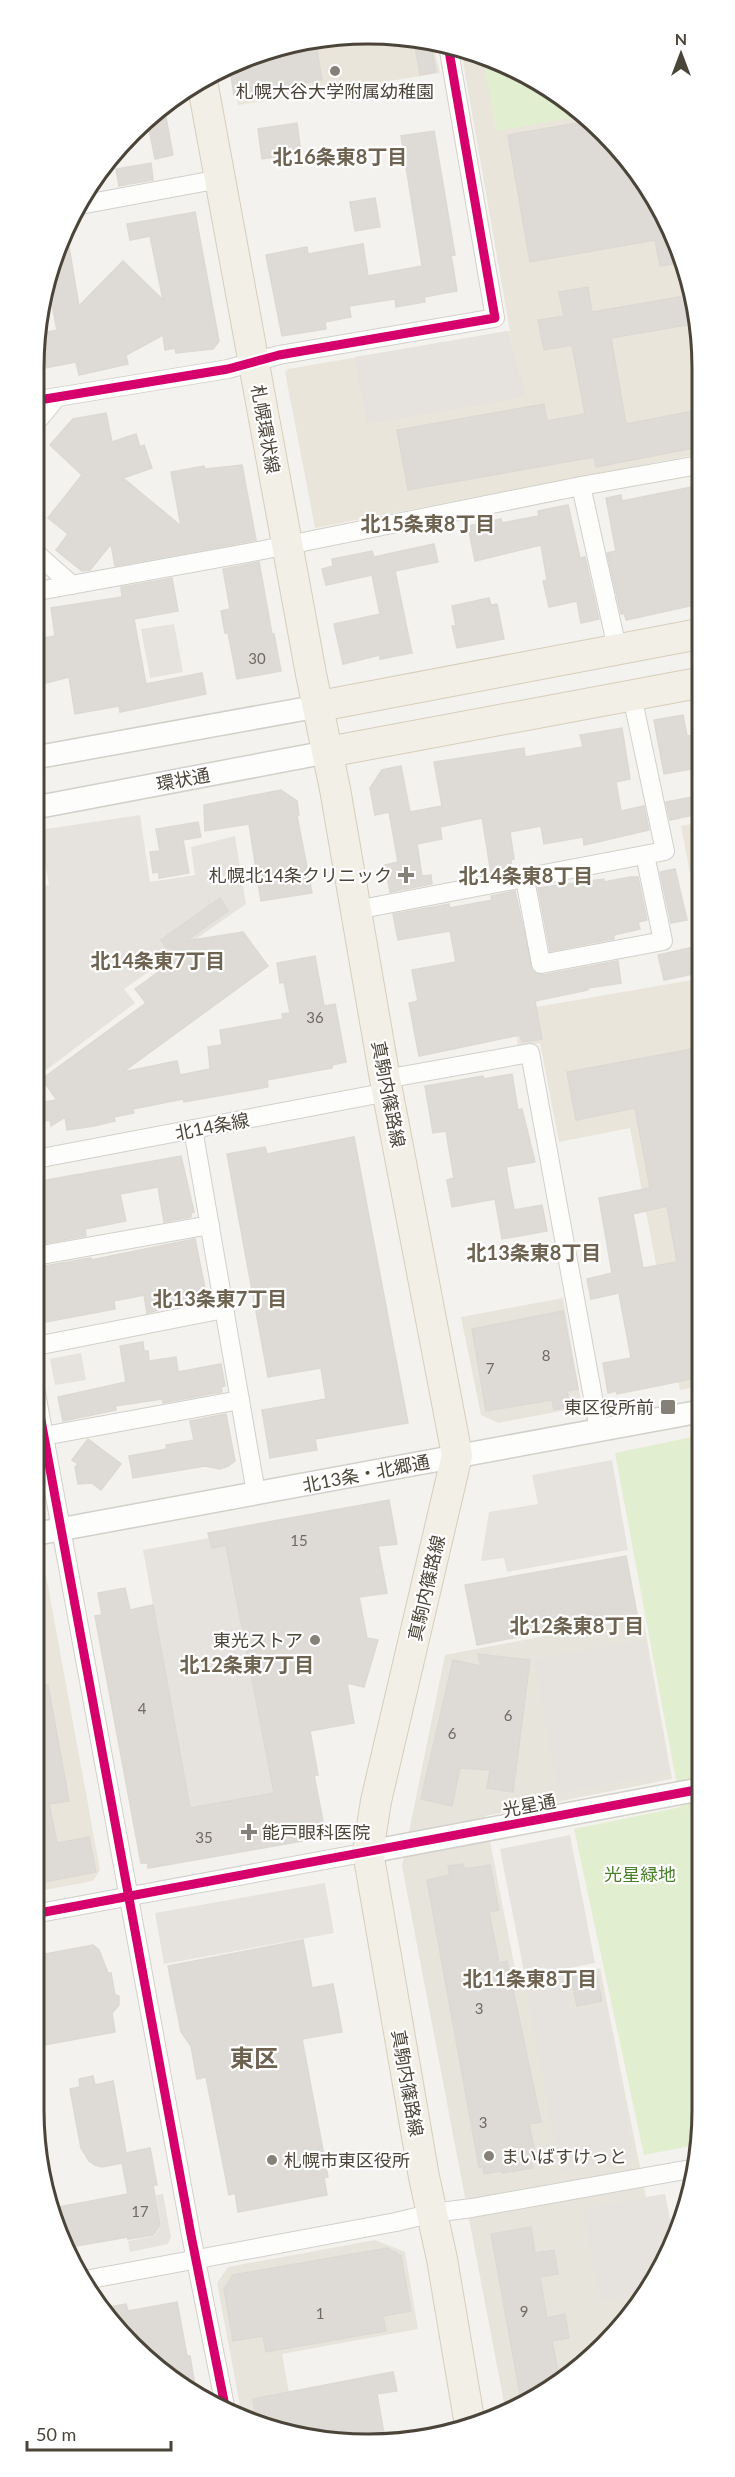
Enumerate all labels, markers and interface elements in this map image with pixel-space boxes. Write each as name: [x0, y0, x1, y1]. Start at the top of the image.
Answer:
north arrow: [651, 24, 711, 84]
text: N: [675, 29, 687, 48]
marker: 札幌大谷大学附属幼稚園: [328, 64, 342, 78]
place label: 札幌大谷大学附属幼稚園: [236, 80, 434, 102]
district label: 北16条東8丁目: [273, 144, 407, 168]
street label: 札幌環状線: [247, 383, 285, 475]
district label: 北15条東8丁目: [361, 511, 495, 535]
house number: 30: [248, 649, 266, 667]
street label: 環状通: [154, 763, 212, 795]
district label: 北14条東8丁目: [459, 863, 593, 887]
place label: 札幌北14条クリニック: [209, 864, 392, 886]
marker: 札幌北14条クリニック: [397, 866, 415, 884]
district label: 北14条東7丁目: [91, 948, 225, 972]
house number: 36: [306, 1008, 324, 1026]
street label: 真駒内篠路線: [368, 1039, 410, 1149]
street label: 北14条線: [173, 1108, 251, 1144]
district label: 北13条東8丁目: [467, 1240, 601, 1264]
district label: 北13条東7丁目: [153, 1286, 287, 1310]
house number: 8: [542, 1346, 550, 1364]
house number: 7: [486, 1359, 495, 1377]
place label: 東区役所前: [564, 1396, 654, 1418]
marker: 東区役所前: [659, 1398, 677, 1416]
street label: 北13条・北郷通: [301, 1450, 431, 1496]
house number: 15: [290, 1531, 308, 1549]
street label: 真駒内篠路線: [403, 1533, 449, 1643]
district label: 北12条東8丁目: [510, 1613, 644, 1637]
place label: 東光ストア: [213, 1629, 303, 1651]
marker: 東光ストア: [308, 1633, 322, 1647]
district label: 北12条東7丁目: [180, 1652, 314, 1676]
house number: 4: [138, 1699, 147, 1717]
house number: 6: [504, 1706, 513, 1724]
house number: 6: [448, 1724, 457, 1742]
street label: 光星通: [500, 1789, 558, 1821]
place label: 能戸眼科医院: [262, 1821, 370, 1843]
marker: 能戸眼科医院: [240, 1823, 258, 1841]
house number: 35: [195, 1828, 213, 1846]
park label: 光星緑地: [604, 1863, 676, 1885]
district label: 北11条東8丁目: [463, 1966, 597, 1990]
house number: 3: [475, 1999, 483, 2017]
street label: 真駒内篠路線: [388, 2028, 428, 2138]
district label: 東区: [230, 2043, 278, 2072]
house number: 3: [479, 2113, 487, 2131]
place label: まいばすけっと: [501, 2145, 627, 2167]
place label: 札幌市東区役所: [284, 2149, 410, 2171]
marker: まいばすけっと: [482, 2149, 496, 2163]
marker: 札幌市東区役所: [265, 2153, 279, 2167]
house number: 17: [131, 2202, 149, 2220]
house number: 9: [520, 2302, 528, 2320]
house number: 1: [316, 2304, 324, 2322]
scale bar: [27, 2414, 171, 2452]
text: 50 m: [36, 2423, 76, 2445]

